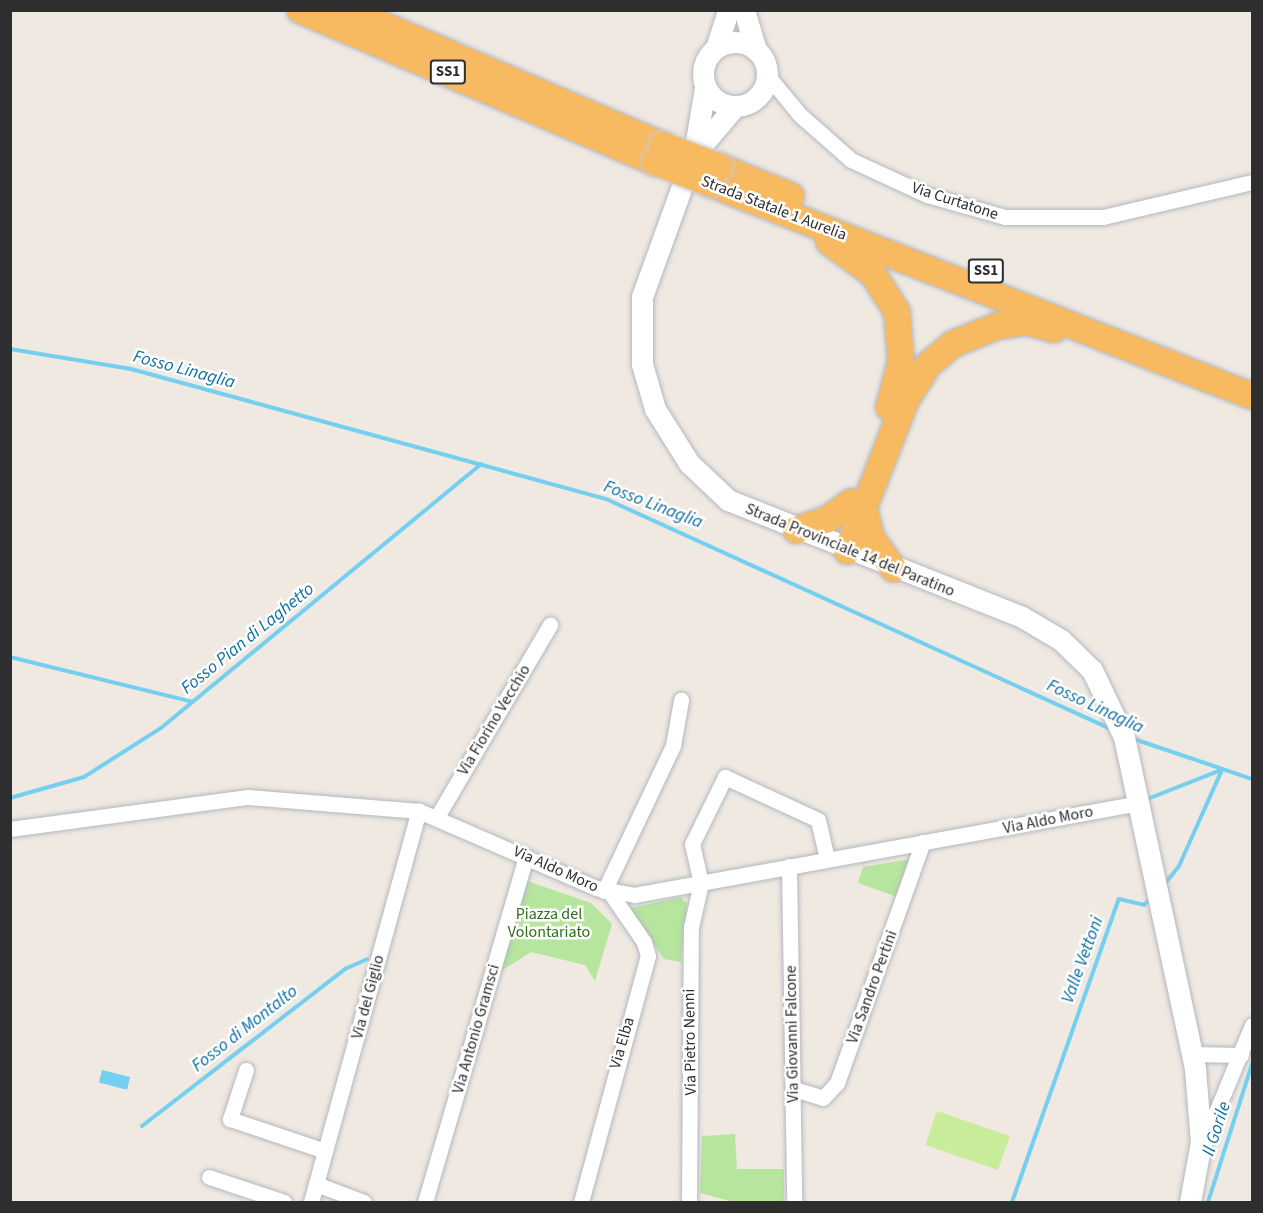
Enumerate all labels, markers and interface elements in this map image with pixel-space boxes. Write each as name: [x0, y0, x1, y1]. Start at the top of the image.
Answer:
road number: SS1: [428, 60, 468, 84]
street label: Strada Statale 1 Aurelia: [699, 171, 849, 245]
street label: Via Curtatone: [909, 178, 1001, 224]
road number: SS1: [966, 259, 1006, 283]
water label: Fosso Linaglia: [131, 346, 237, 394]
water label: Fosso Linaglia: [600, 476, 706, 534]
street label: Strada Provinciale 14 del Paratino: [743, 499, 957, 601]
water label: Fosso Pian di Laghetto: [177, 579, 319, 699]
street label: Via Fiorino Vecchio: [453, 661, 535, 779]
water label: Fosso Linaglia: [1043, 675, 1147, 739]
street label: Via Aldo Moro: [1001, 802, 1095, 838]
street label: Via Aldo Moro: [510, 842, 602, 896]
park label: Piazza del Volontariato: [508, 904, 590, 942]
water label: Valle Vettoni: [1057, 914, 1109, 1006]
street label: Via Sandro Pertini: [843, 928, 901, 1046]
street label: Via del Giglio: [348, 953, 388, 1041]
street label: Via Antonio Gramsci: [448, 962, 504, 1096]
street label: Via Giovanni Falcone: [781, 965, 803, 1103]
water label: Fosso di Montalto: [188, 981, 302, 1077]
street label: Via Pietro Nenni: [679, 989, 701, 1095]
street label: Via Elba: [606, 1015, 638, 1071]
water label: Il Gorile: [1198, 1099, 1236, 1159]

